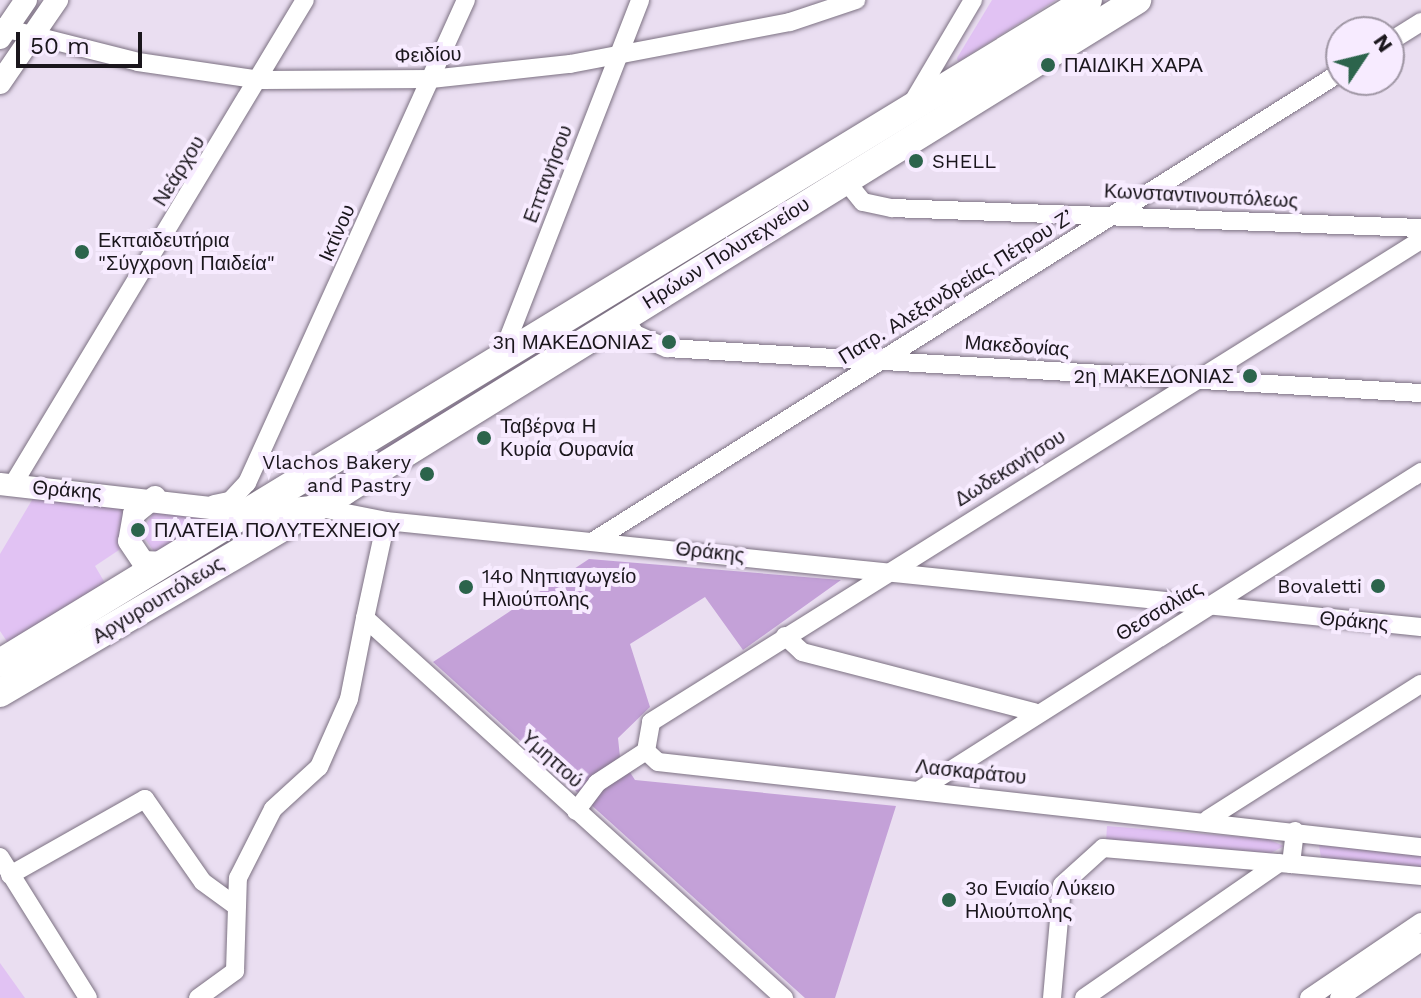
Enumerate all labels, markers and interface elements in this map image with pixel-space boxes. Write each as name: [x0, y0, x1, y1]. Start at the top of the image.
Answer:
scale bar: [20, 16, 146, 66]
north arrow: [1325, 16, 1405, 96]
text: N: [1369, 29, 1398, 57]
text: 50 m: [30, 32, 90, 60]
street label: Φειδίου: [394, 42, 462, 68]
place label: ΠΑΙΔΙΚΗ ΧΑΡΑ: [1064, 53, 1203, 77]
marker: ΠΑΙΔΙΚΗ ΧΑΡΑ: [1039, 56, 1057, 74]
street label: Επτανήσου: [518, 122, 578, 226]
street label: Νεάρχου: [148, 131, 210, 211]
place label: SHELL: [932, 149, 996, 173]
marker: SHELL: [907, 152, 925, 170]
street label: Κωνσταντινουπόλεως: [1103, 179, 1299, 213]
street label: Ηρώων Πολυτεχνείου: [638, 192, 814, 314]
street label: Ικτίνου: [314, 201, 360, 265]
street label: Πατρ. Αλεξανδρείας Πέτρου Ζ’: [834, 205, 1078, 369]
place label: Εκπαιδευτήρια "Σύγχρονη Παιδεία": [98, 228, 275, 275]
marker: Εκπαιδευτήρια "Σύγχρονη Παιδεία": [73, 243, 91, 261]
place label: 3η ΜΑΚΕΔΟΝΙΑΣ: [493, 330, 653, 354]
street label: Μακεδονίας: [964, 330, 1070, 362]
marker: 3η ΜΑΚΕΔΟΝΙΑΣ: [660, 333, 678, 351]
place label: 2η ΜΑΚΕΔΟΝΙΑΣ: [1074, 364, 1234, 388]
marker: 2η ΜΑΚΕΔΟΝΙΑΣ: [1241, 367, 1259, 385]
place label: Ταβέρνα Η Κυρία Ουρανία: [500, 414, 634, 461]
street label: Δωδεκανήσου: [950, 424, 1070, 512]
marker: Ταβέρνα Η Κυρία Ουρανία: [475, 429, 493, 447]
place label: Vlachos Bakery and Pastry: [262, 450, 411, 497]
marker: Vlachos Bakery and Pastry: [418, 465, 436, 483]
street label: Θράκης: [32, 476, 102, 504]
place label: ΠΛΑΤΕΙΑ ΠΟΛΥΤΕΧΝΕΙΟΥ: [154, 518, 400, 542]
marker: ΠΛΑΤΕΙΑ ΠΟΛΥΤΕΧΝΕΙΟΥ: [129, 521, 147, 539]
street label: Θράκης: [674, 536, 746, 568]
street label: Αργυρουπόλεως: [88, 551, 228, 649]
place label: 14ο Νηπιαγωγείο Ηλιούπολης: [482, 564, 636, 611]
place label: Bovaletti: [1277, 574, 1362, 598]
street label: Θεσσαλίας: [1112, 576, 1206, 646]
marker: Bovaletti: [1369, 577, 1387, 595]
marker: 14ο Νηπιαγωγείο Ηλιούπολης: [457, 578, 475, 596]
street label: Θράκης: [1318, 606, 1390, 636]
street label: Υμηττού: [516, 725, 588, 793]
street label: Λασκαράτου: [914, 754, 1028, 790]
place label: 3ο Ενιαίο Λύκειο Ηλιούπολης: [965, 876, 1115, 923]
marker: 3ο Ενιαίο Λύκειο Ηλιούπολης: [940, 891, 958, 909]

